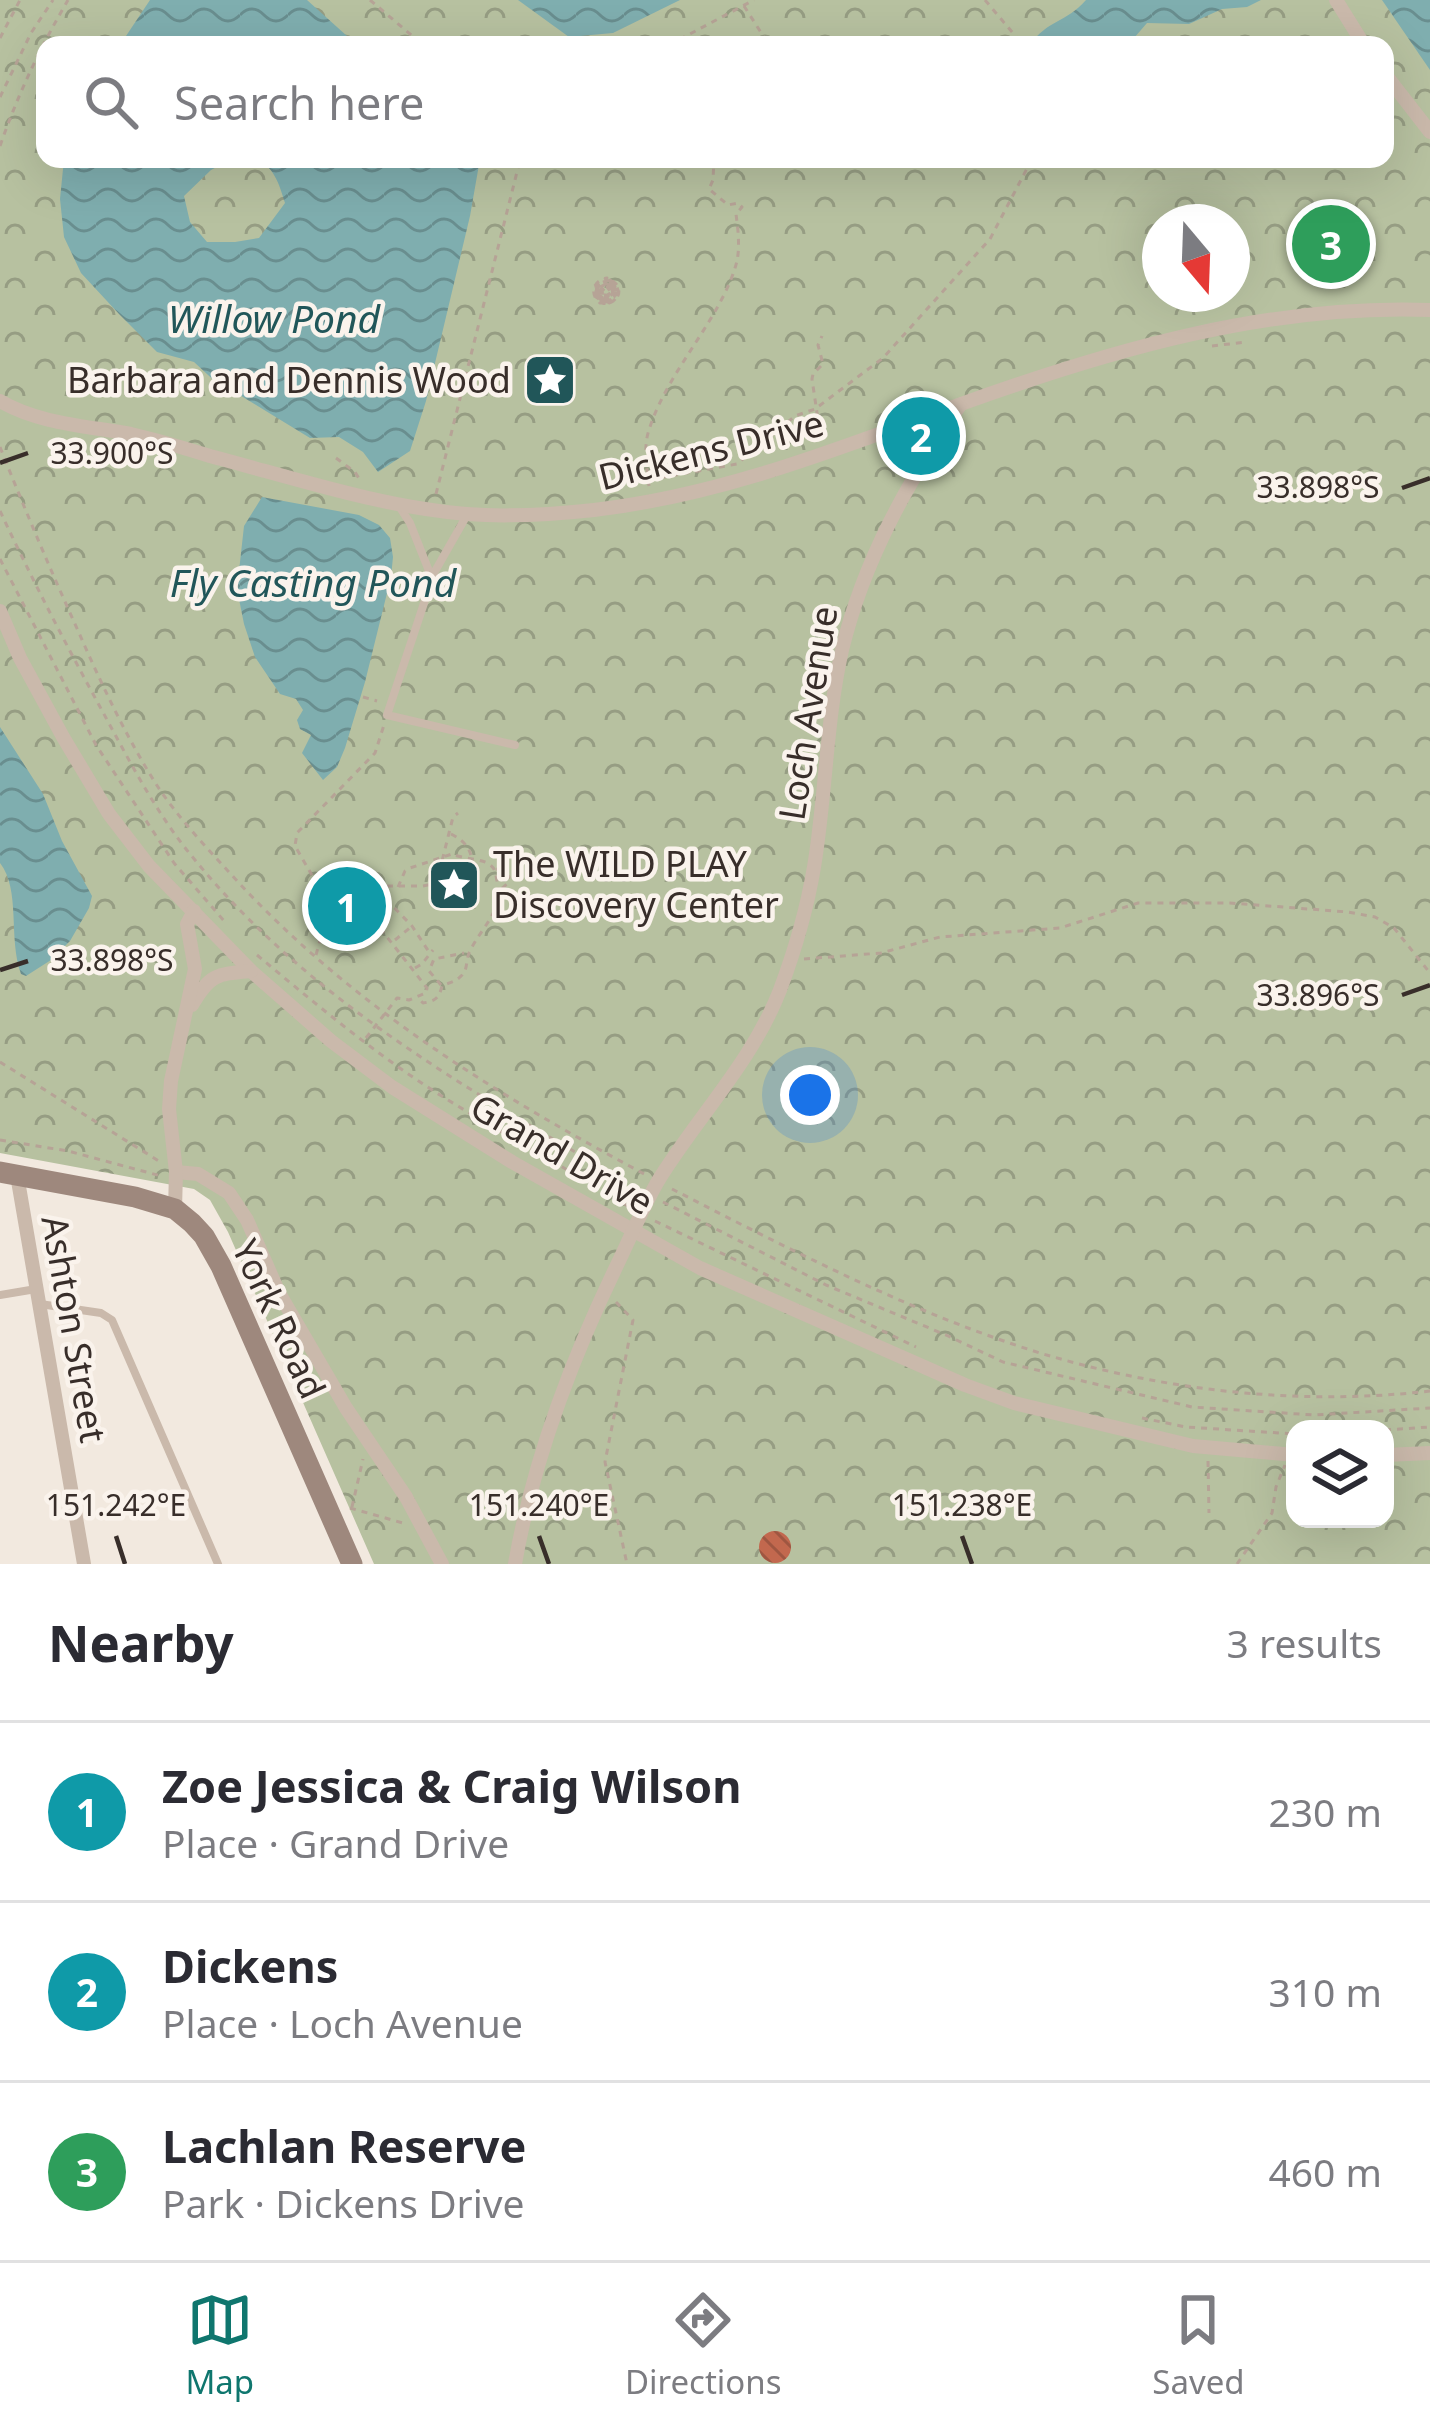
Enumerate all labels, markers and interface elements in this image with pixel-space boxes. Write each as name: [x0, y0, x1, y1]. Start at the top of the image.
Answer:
search box: [36, 36, 1394, 168]
icon: search: [78, 69, 144, 135]
text: Search here: [174, 72, 424, 133]
pin: 3: [1292, 199, 1370, 289]
north arrow: [1142, 204, 1250, 312]
water label: Willow Pond: [168, 291, 382, 344]
place icon: Barbara and Dennis Wood: [522, 352, 578, 408]
place label: Barbara and Dennis Wood: [67, 355, 511, 404]
pin: 2: [882, 391, 960, 481]
street label: Dickens Drive: [593, 398, 829, 501]
text: 33.900°S: [50, 432, 174, 473]
text: 33.898°S: [1256, 466, 1380, 507]
water label: Fly Casting Pond: [170, 555, 458, 608]
street label: Loch Avenue: [766, 602, 849, 823]
place label: The WILD PLAY Discovery Center: [493, 839, 779, 929]
place icon: The WILD PLAY Discovery Center: [426, 857, 482, 913]
pin: 1: [308, 861, 386, 951]
text: 33.898°S: [50, 939, 174, 980]
text: 33.896°S: [1256, 974, 1380, 1015]
your location: [780, 1065, 840, 1125]
street label: Grand Drive: [462, 1082, 663, 1226]
street label: Ashton Street: [30, 1212, 119, 1446]
street label: York Road: [221, 1231, 338, 1406]
map controls: [1286, 1420, 1394, 1528]
button: layers: [1286, 1420, 1394, 1528]
text: 151.242°E: [46, 1484, 186, 1525]
text: 151.240°E: [469, 1484, 609, 1525]
text: 151.238°E: [892, 1484, 1032, 1525]
text: Nearby: [48, 1607, 234, 1677]
text: 3 results: [1227, 1616, 1382, 1669]
text: Zoe Jessica & Craig Wilson: [162, 1755, 741, 1816]
text: 1: [76, 1785, 98, 1838]
text: 230 m: [1268, 1785, 1382, 1838]
text: Place · Grand Drive: [162, 1816, 509, 1869]
text: Dickens: [162, 1935, 338, 1996]
text: 2: [76, 1965, 98, 2018]
text: 310 m: [1268, 1965, 1382, 2018]
text: Place · Loch Avenue: [162, 1996, 523, 2049]
text: Lachlan Reserve: [162, 2115, 526, 2176]
text: 3: [76, 2145, 98, 2198]
text: 460 m: [1268, 2145, 1382, 2198]
text: Park · Dickens Drive: [162, 2176, 525, 2229]
tab: Map: [185, 2287, 254, 2404]
tab: Directions: [625, 2287, 782, 2404]
tab: Saved: [1152, 2287, 1245, 2404]

